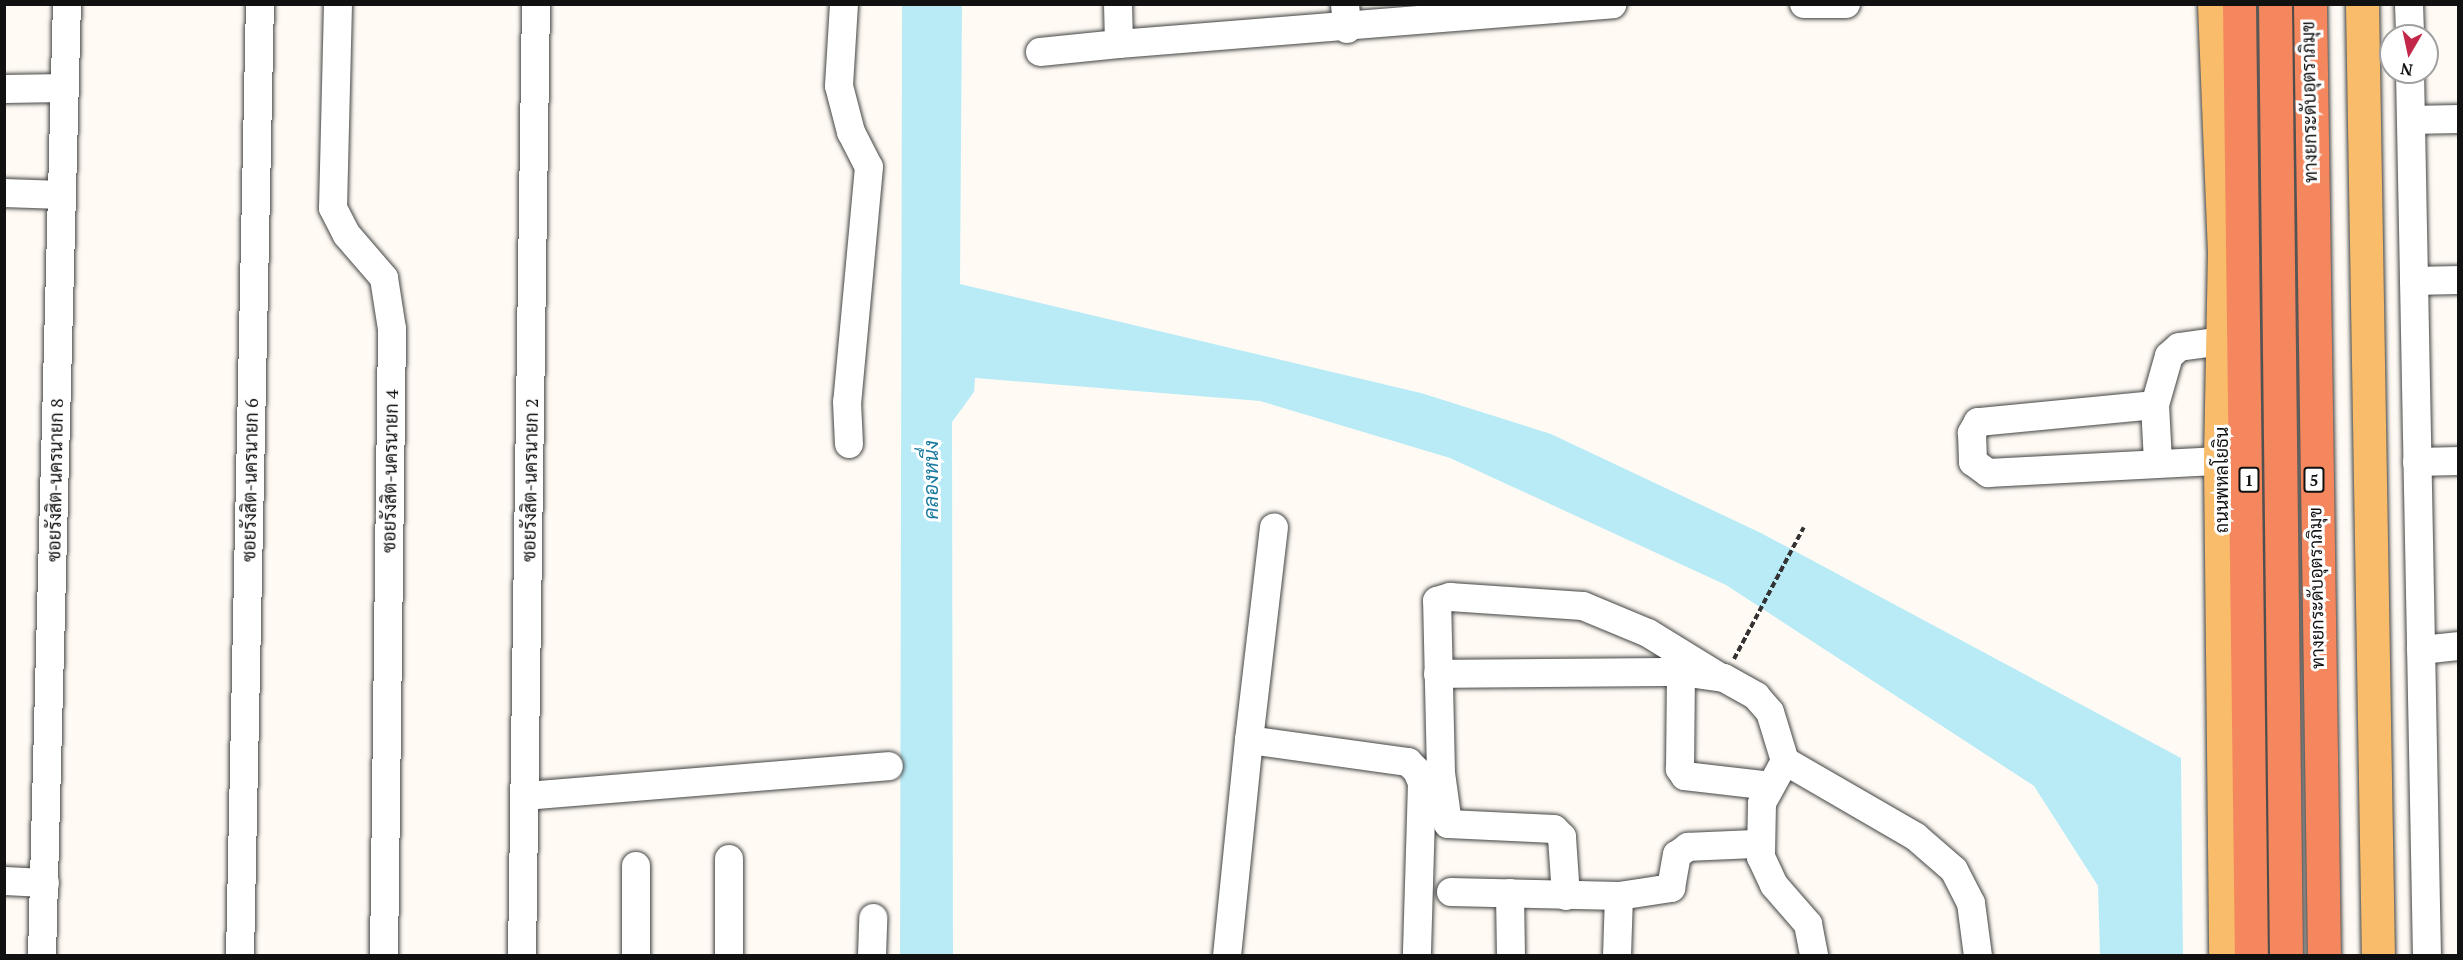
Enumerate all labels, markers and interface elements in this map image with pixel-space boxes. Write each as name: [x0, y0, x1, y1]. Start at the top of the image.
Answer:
street label: ทางยกระดับอุตราภิมุข: [2297, 21, 2321, 183]
north arrow: [2379, 24, 2439, 84]
text: N: [2399, 58, 2414, 82]
street label: ซอยรังสิต-นครนายก 4: [378, 389, 402, 553]
street label: ซอยรังสิต-นครนายก 8: [43, 398, 67, 562]
street label: ซอยรังสิต-นครนายก 6: [238, 398, 262, 562]
street label: ซอยรังสิต-นครนายก 2: [518, 398, 542, 562]
street label: ถนนพหลโยธิน: [2210, 427, 2232, 533]
water label: คลองหนึ่ง: [918, 440, 942, 520]
road number: 1: [2237, 467, 2261, 493]
road number: 5: [2302, 467, 2326, 493]
street label: ทางยกระดับอุตราภิมุข: [2304, 507, 2328, 669]

